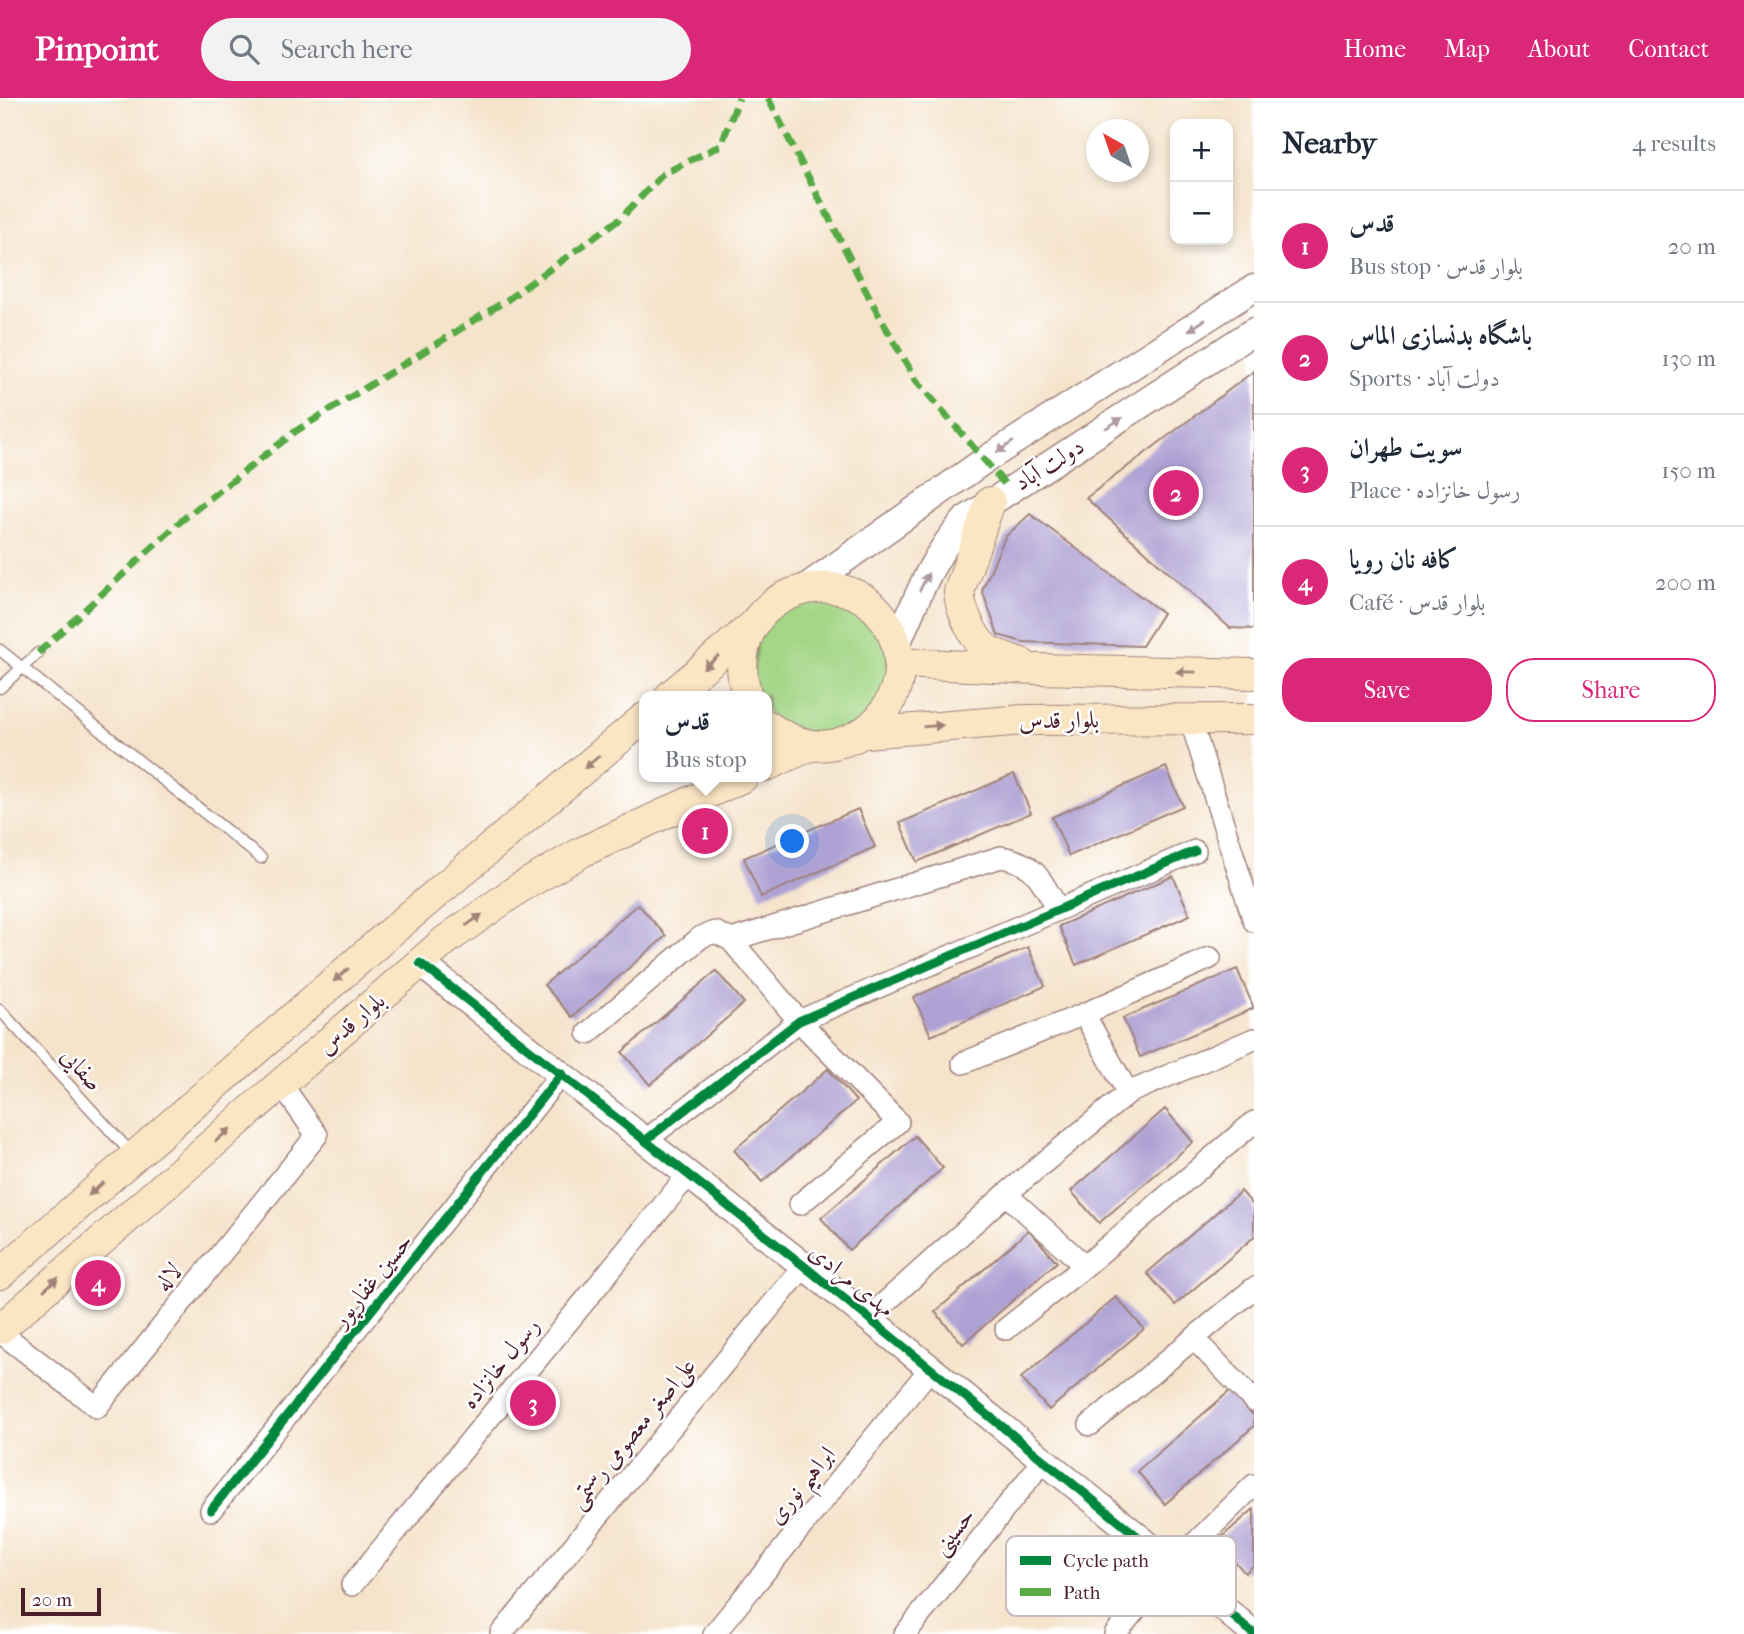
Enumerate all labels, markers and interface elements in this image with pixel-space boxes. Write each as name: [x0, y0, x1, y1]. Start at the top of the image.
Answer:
search box: [201, 18, 691, 81]
text: Pinpoint: [35, 30, 159, 69]
icon: search: [225, 30, 263, 68]
text: Search here: [281, 34, 413, 65]
text: Home: [1344, 35, 1406, 63]
text: Map: [1444, 35, 1490, 63]
text: About: [1528, 35, 1590, 63]
text: Contact: [1628, 35, 1709, 63]
north arrow: [1086, 119, 1149, 182]
map controls: [1170, 119, 1233, 245]
button: +: [1170, 119, 1233, 182]
text: Nearby: [1282, 126, 1377, 161]
text: 4 results: [1632, 130, 1716, 157]
button: −: [1170, 182, 1233, 245]
text: قدس: [1349, 208, 1395, 239]
text: 1: [1301, 233, 1309, 260]
text: 20 m: [1667, 233, 1716, 260]
text: Bus stop · بلوار قدس: [1349, 253, 1523, 280]
one-way arrow: [1187, 318, 1206, 331]
text: باشگاه بدنسازی الماس: [1349, 320, 1532, 351]
text: 2: [1299, 345, 1311, 372]
text: 130 m: [1662, 345, 1716, 372]
text: Sports · دولت آباد: [1349, 365, 1500, 392]
one-way arrow: [1104, 417, 1123, 430]
street label: دولت آباد: [1009, 432, 1089, 496]
text: سويت طهران: [1349, 432, 1463, 463]
one-way arrow: [995, 441, 1015, 454]
text: 3: [1300, 457, 1310, 484]
text: 150 m: [1661, 457, 1716, 484]
pin: 2: [1153, 467, 1199, 519]
text: Place · رسول خانزاده: [1349, 477, 1520, 504]
text: کافه نان رویا: [1349, 544, 1458, 575]
text: 4: [1298, 569, 1312, 596]
text: 200 m: [1655, 569, 1716, 596]
one-way arrow: [919, 572, 930, 592]
text: Café · بلوار قدس: [1349, 589, 1485, 616]
one-way arrow: [702, 654, 719, 669]
button: Save: [1282, 658, 1492, 722]
button: Share: [1506, 658, 1716, 722]
one-way arrow: [1175, 667, 1197, 678]
popup: [639, 691, 772, 782]
street label: بلوار قدس: [1019, 705, 1099, 736]
text: قدس: [664, 706, 710, 737]
one-way arrow: [922, 720, 944, 731]
text: Bus stop: [664, 746, 747, 773]
one-way arrow: [583, 754, 600, 769]
pin: 1: [682, 805, 728, 857]
your location: [775, 824, 809, 858]
one-way arrow: [465, 914, 483, 928]
one-way arrow: [333, 967, 350, 982]
street label: بلوار قدس: [311, 986, 391, 1061]
street label: صفایی: [54, 1041, 109, 1097]
one-way arrow: [214, 1127, 232, 1143]
one-way arrow: [87, 1181, 105, 1197]
street label: حسین غفارپور: [324, 1227, 421, 1336]
street label: مهدی مرادی: [802, 1237, 900, 1325]
pin: 4: [75, 1257, 121, 1309]
street label: لاله: [148, 1257, 188, 1297]
one-way arrow: [43, 1277, 60, 1292]
street label: رسول خانزاده: [455, 1312, 546, 1415]
street label: علی‌اصغر معصومی رستمی: [563, 1352, 704, 1516]
pin: 3: [510, 1377, 556, 1429]
street label: ابراهیم نوری: [761, 1440, 849, 1536]
street label: حسینی: [926, 1502, 983, 1562]
legend: [1006, 1536, 1236, 1616]
text: Cycle path: [1063, 1550, 1149, 1572]
text: Path: [1063, 1582, 1101, 1604]
scale bar: [21, 1585, 102, 1617]
text: 20 m: [32, 1589, 72, 1611]

